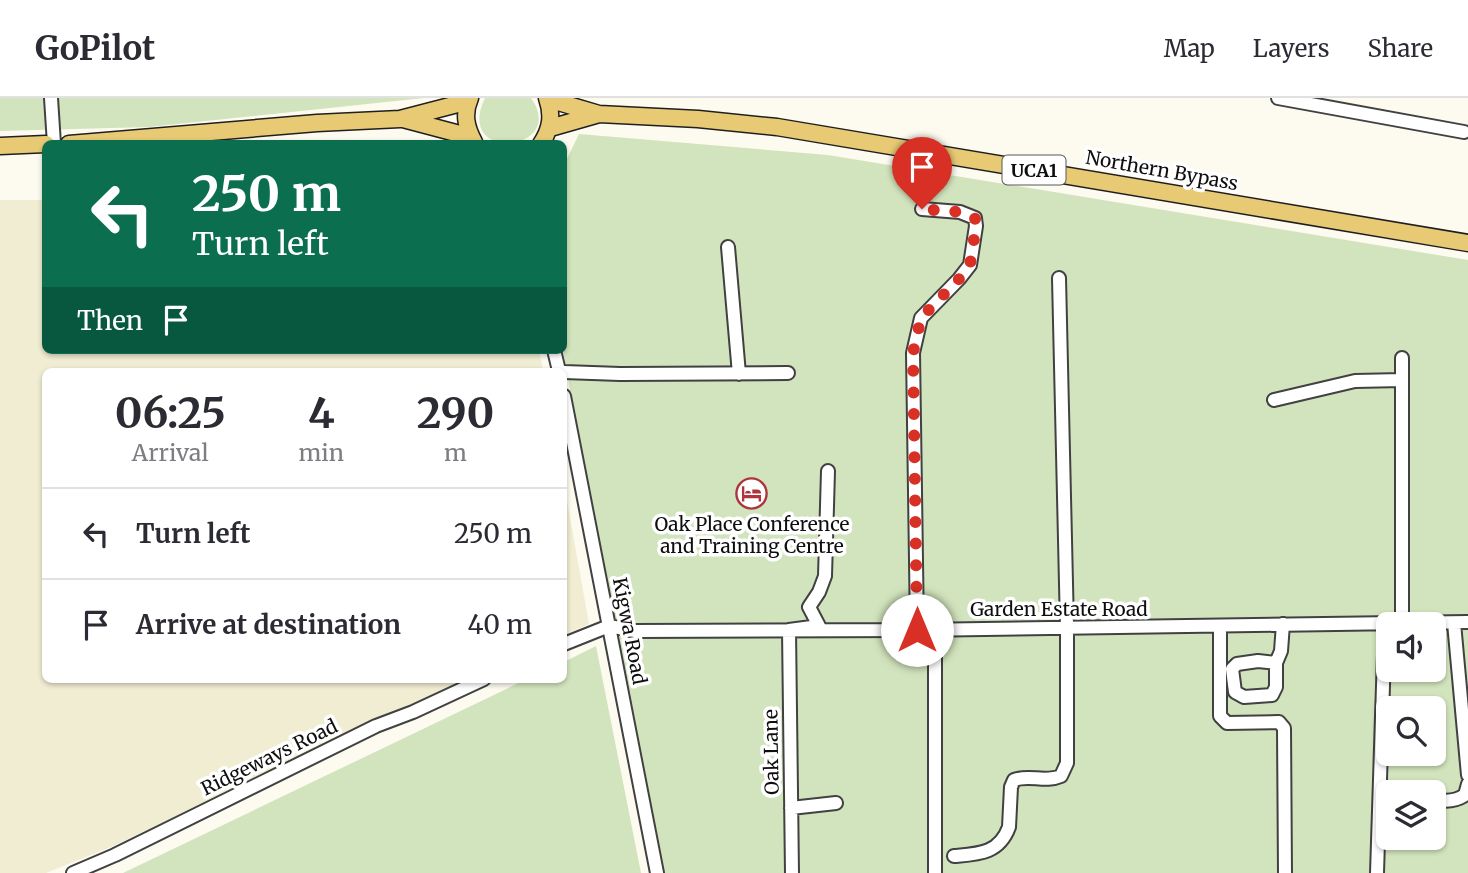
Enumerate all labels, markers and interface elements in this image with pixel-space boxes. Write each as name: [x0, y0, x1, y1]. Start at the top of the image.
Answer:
text: GoPilot: [35, 28, 155, 69]
text: Map: [1164, 33, 1215, 64]
text: Layers: [1253, 33, 1329, 64]
text: Share: [1367, 33, 1433, 64]
pin: [892, 137, 952, 209]
street label: Northern Bypass: [1084, 145, 1240, 195]
icon: arrive: [903, 148, 941, 186]
road number: UCA1: [1002, 156, 1066, 184]
text: 250 m: [192, 163, 341, 224]
icon: left: [77, 168, 168, 259]
text: Turn left: [192, 224, 329, 264]
icon: arrive: [157, 301, 195, 339]
text: Then: [77, 304, 143, 337]
text: 06:25: [115, 387, 226, 439]
text: 4: [308, 387, 335, 439]
text: 290: [417, 387, 494, 439]
text: Arrival: [132, 438, 209, 467]
text: min: [298, 438, 344, 467]
text: m: [444, 438, 467, 467]
hotel icon: Oak Place Conference and Training Centre: [735, 476, 769, 510]
place label: Oak Place Conference and Training Centre: [654, 512, 850, 558]
icon: left: [77, 515, 115, 553]
text: Turn left: [136, 517, 250, 550]
text: 250 m: [454, 517, 532, 550]
street label: Kigwa Road: [608, 575, 652, 687]
position arrow: [880, 593, 954, 667]
street label: Garden Estate Road: [970, 597, 1148, 621]
icon: arrive: [77, 606, 115, 644]
text: Arrive at destination: [136, 608, 401, 641]
text: 40 m: [468, 608, 532, 641]
map controls: [1376, 612, 1446, 850]
button: sound: [1376, 612, 1446, 682]
button: search: [1376, 696, 1446, 766]
street label: Oak Lane: [758, 709, 784, 795]
street label: Ridgeways Road: [197, 714, 341, 800]
button: layers: [1376, 780, 1446, 850]

